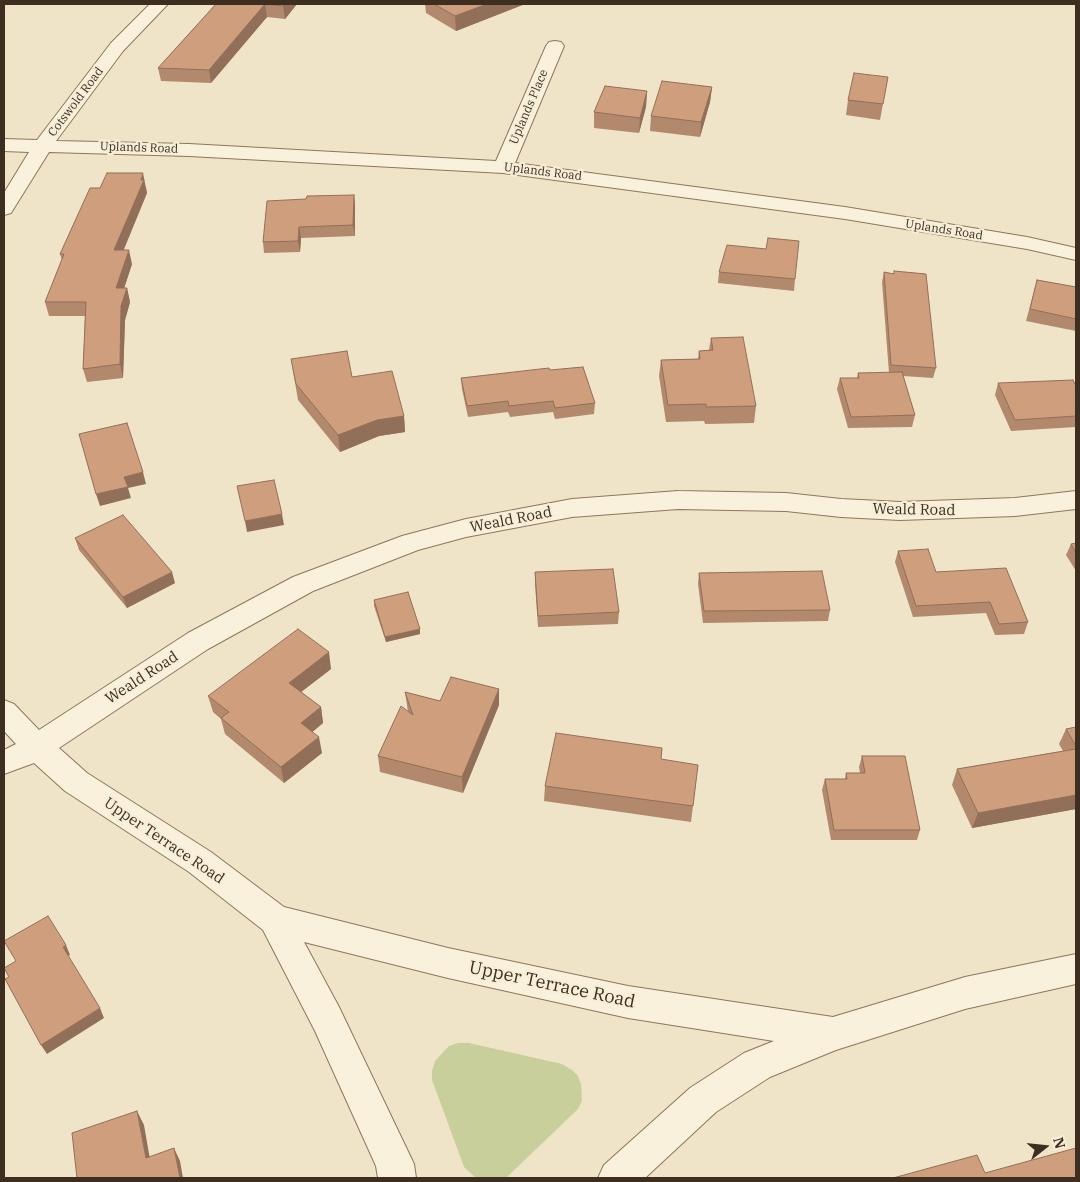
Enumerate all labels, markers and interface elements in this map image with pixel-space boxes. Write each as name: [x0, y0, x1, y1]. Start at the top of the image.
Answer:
street label: Cotswold Road: [45, 65, 107, 139]
street label: Uplands Place: [507, 67, 551, 147]
street label: Uplands Road: [99, 139, 179, 157]
street label: Uplands Road: [503, 160, 583, 184]
street label: Uplands Road: [904, 217, 984, 243]
street label: Weald Road: [872, 500, 956, 520]
street label: Weald Road: [468, 503, 554, 537]
street label: Weald Road: [102, 648, 182, 708]
street label: Upper Terrace Road: [100, 794, 228, 888]
street label: Upper Terrace Road: [467, 957, 637, 1013]
north arrow: [1020, 1122, 1070, 1172]
text: N: [1049, 1135, 1070, 1151]

